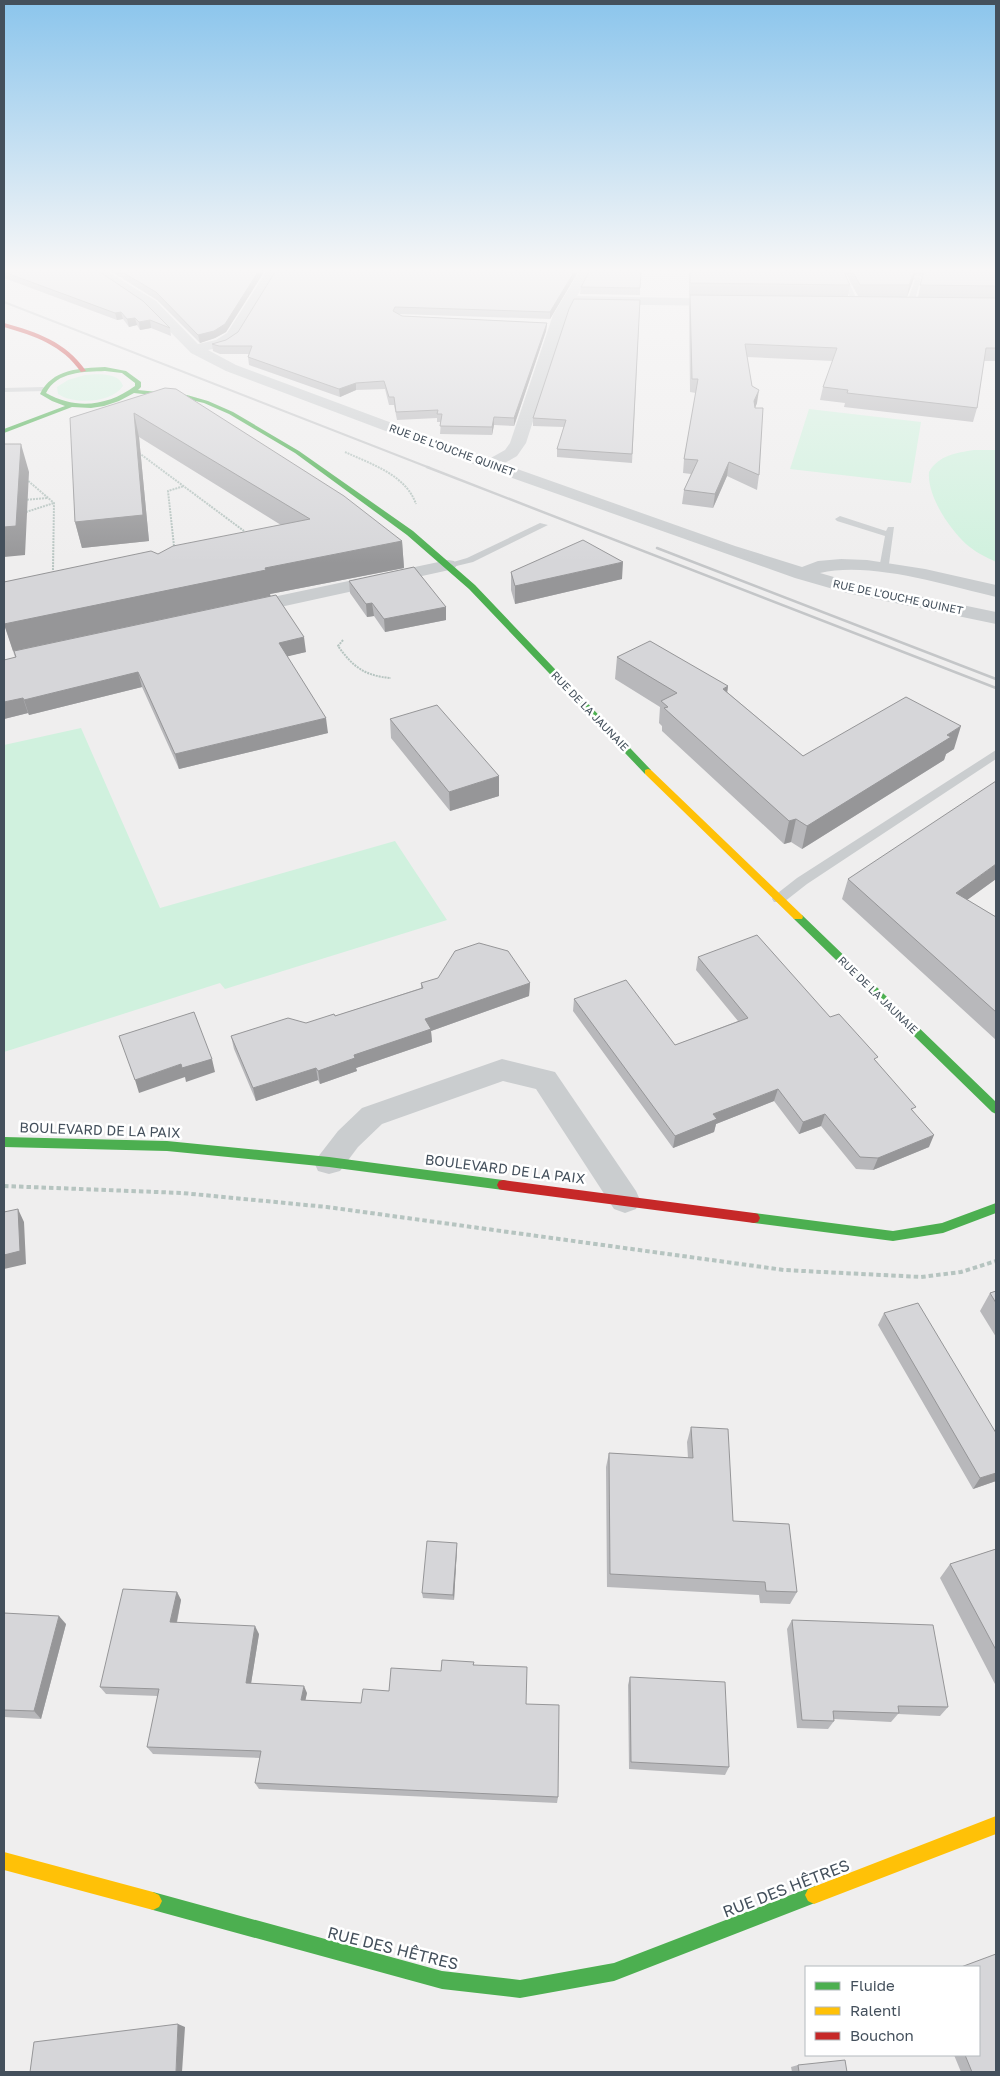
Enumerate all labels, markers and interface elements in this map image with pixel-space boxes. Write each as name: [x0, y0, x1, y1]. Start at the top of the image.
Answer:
street label: RUE DE L'OUCHE QUINET: [388, 421, 517, 478]
street label: RUE DE L'OUCHE QUINET: [832, 576, 965, 617]
street label: RUE DE LA JAUNAIE: [549, 668, 632, 753]
street label: RUE DE LA JAUNAIE: [836, 953, 921, 1036]
street label: BOULEVARD DE LA PAIX: [19, 1118, 181, 1141]
street label: BOULEVARD DE LA PAIX: [424, 1150, 586, 1187]
street label: RUE DES HÊTRES: [720, 1855, 852, 1921]
street label: RUE DES HÊTRES: [325, 1922, 461, 1974]
legend: [805, 1966, 980, 2056]
text: Fluide: [850, 1976, 895, 1994]
text: Ralenti: [850, 2001, 901, 2019]
text: Bouchon: [850, 2026, 914, 2044]

